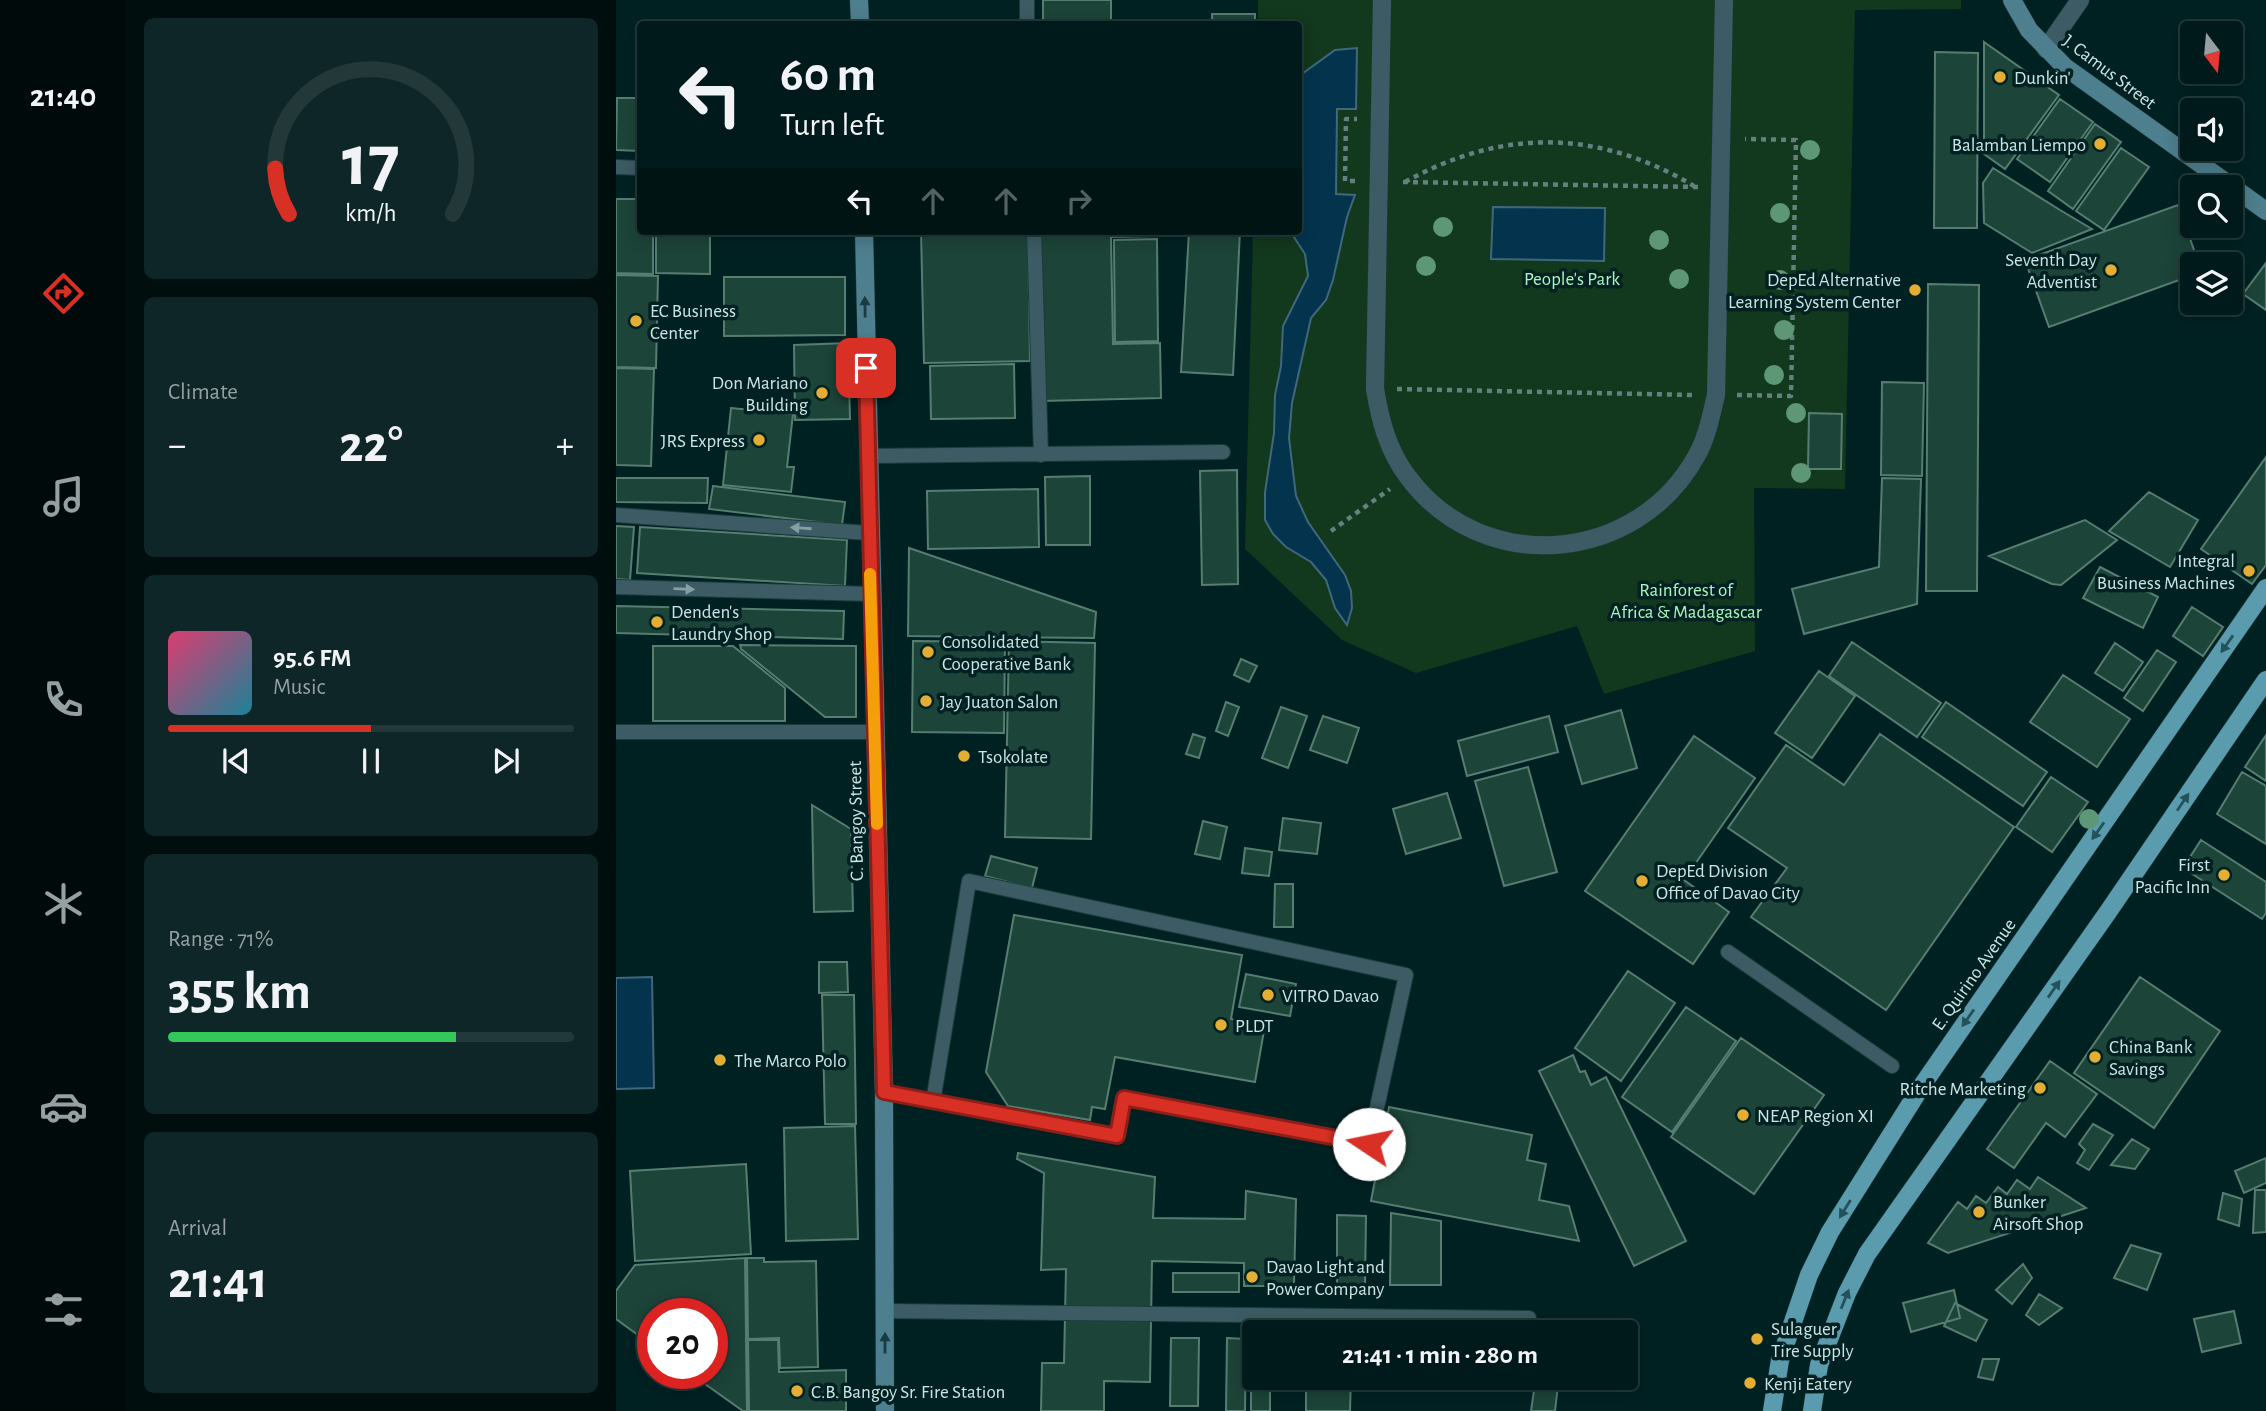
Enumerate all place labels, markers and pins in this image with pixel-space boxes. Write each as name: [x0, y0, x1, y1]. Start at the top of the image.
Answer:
marker: Dunkin': [1992, 69, 2008, 85]
place label: Dunkin': [2014, 69, 2071, 88]
place label: Balamban Liempo: [1952, 136, 2086, 155]
marker: Balamban Liempo: [2092, 136, 2108, 152]
place label: Seventh Day Adventist: [2005, 251, 2097, 292]
marker: Seventh Day Adventist: [2103, 262, 2119, 278]
place label: DepEd Alternative Learning System Center: [1728, 271, 1901, 312]
marker: DepEd Alternative Learning System Center: [1907, 282, 1923, 298]
place label: EC Business Center: [650, 302, 736, 343]
marker: EC Business Center: [628, 313, 644, 329]
pin: [836, 338, 896, 398]
place label: Don Mariano Building: [712, 374, 809, 415]
marker: Don Mariano Building: [814, 385, 830, 401]
place label: JRS Express: [661, 432, 745, 451]
marker: JRS Express: [751, 432, 767, 448]
place label: Integral Business Machines: [2097, 552, 2235, 593]
marker: Integral Business Machines: [2241, 563, 2257, 579]
place label: Denden's Laundry Shop: [671, 603, 772, 644]
marker: Denden's Laundry Shop: [649, 614, 665, 630]
place label: Consolidated Cooperative Bank: [942, 633, 1071, 674]
marker: Consolidated Cooperative Bank: [920, 644, 936, 660]
marker: Jay Juaton Salon: [918, 693, 934, 709]
place label: Jay Juaton Salon: [940, 693, 1058, 712]
marker: Tsokolate: [956, 748, 972, 764]
place label: Tsokolate: [978, 748, 1048, 767]
place label: First Pacific Inn: [2135, 856, 2210, 897]
place label: DepEd Division Office of Davao City: [1656, 862, 1800, 903]
marker: First Pacific Inn: [2216, 867, 2232, 883]
marker: DepEd Division Office of Davao City: [1634, 873, 1650, 889]
marker: VITRO Davao: [1260, 987, 1276, 1003]
place label: VITRO Davao: [1282, 987, 1379, 1006]
marker: PLDT: [1213, 1017, 1229, 1033]
place label: PLDT: [1235, 1017, 1274, 1036]
place label: China Bank Savings: [2109, 1038, 2193, 1079]
marker: China Bank Savings: [2087, 1049, 2103, 1065]
marker: The Marco Polo: [712, 1052, 728, 1068]
place label: The Marco Polo: [734, 1052, 847, 1071]
place label: Ritche Marketing: [1900, 1080, 2027, 1099]
marker: Ritche Marketing: [2032, 1080, 2048, 1096]
marker: NEAP Region XI: [1735, 1107, 1751, 1123]
place label: NEAP Region XI: [1757, 1107, 1874, 1126]
place label: Bunker Airsoft Shop: [1993, 1193, 2083, 1234]
marker: Bunker Airsoft Shop: [1971, 1204, 1987, 1220]
place label: Davao Light and Power Company: [1266, 1258, 1385, 1299]
marker: Davao Light and Power Company: [1244, 1269, 1260, 1285]
place label: Sulaguer Tire Supply: [1771, 1320, 1854, 1361]
marker: Sulaguer Tire Supply: [1749, 1331, 1765, 1347]
marker: Kenji Eatery: [1742, 1375, 1758, 1391]
place label: Kenji Eatery: [1764, 1375, 1852, 1394]
marker: C.B. Bangoy Sr. Fire Station: [789, 1383, 805, 1399]
place label: C.B. Bangoy Sr. Fire Station: [811, 1383, 1005, 1402]

